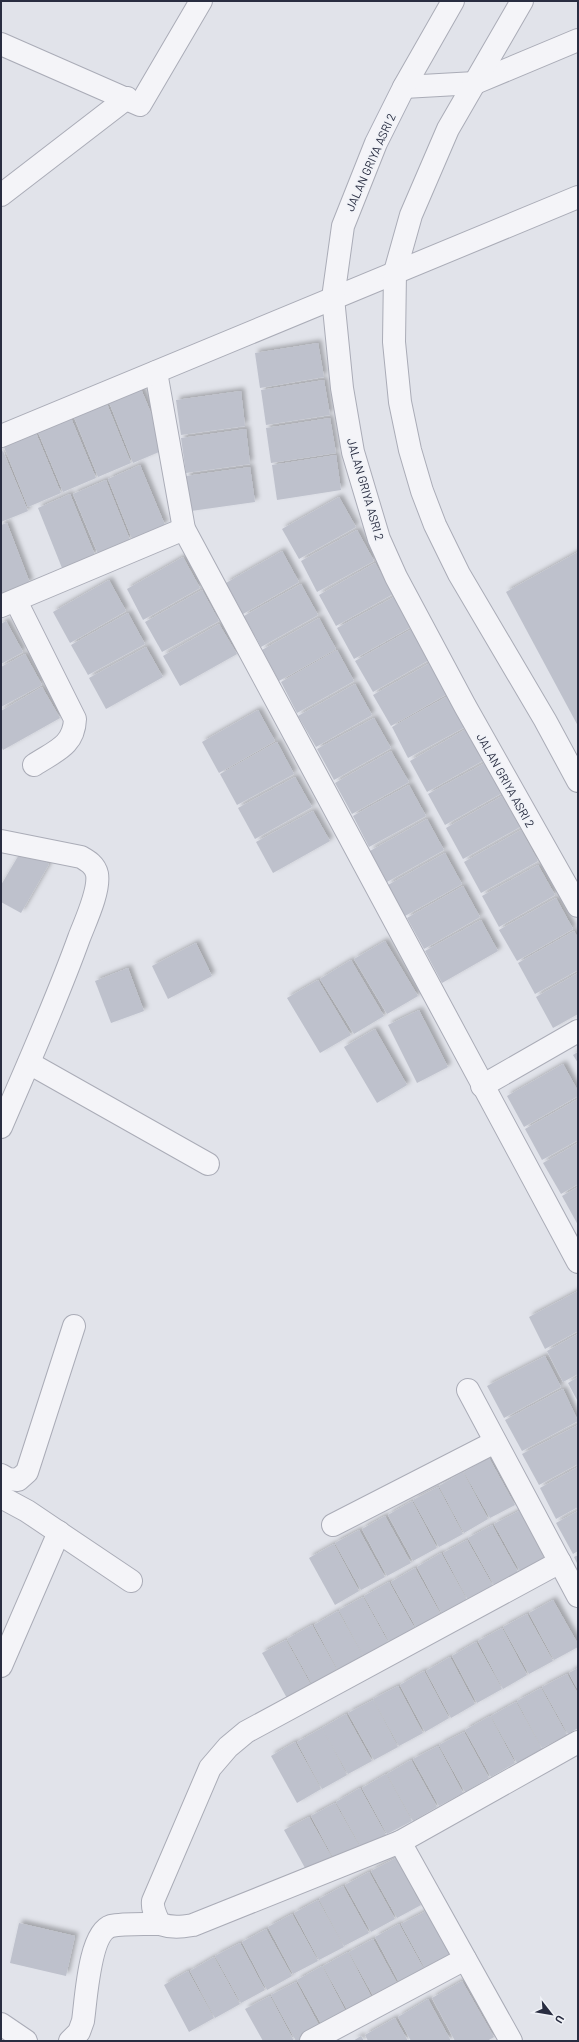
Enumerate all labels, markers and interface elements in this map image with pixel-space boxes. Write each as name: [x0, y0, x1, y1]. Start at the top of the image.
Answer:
street label: JALAN GRIYA ASRI 2: [342, 111, 398, 213]
street label: JALAN GRIYA ASRI 2: [345, 436, 387, 542]
street label: JALAN GRIYA ASRI 2: [474, 730, 538, 830]
north arrow: [531, 1994, 571, 2034]
text: U: [553, 2013, 567, 2026]

